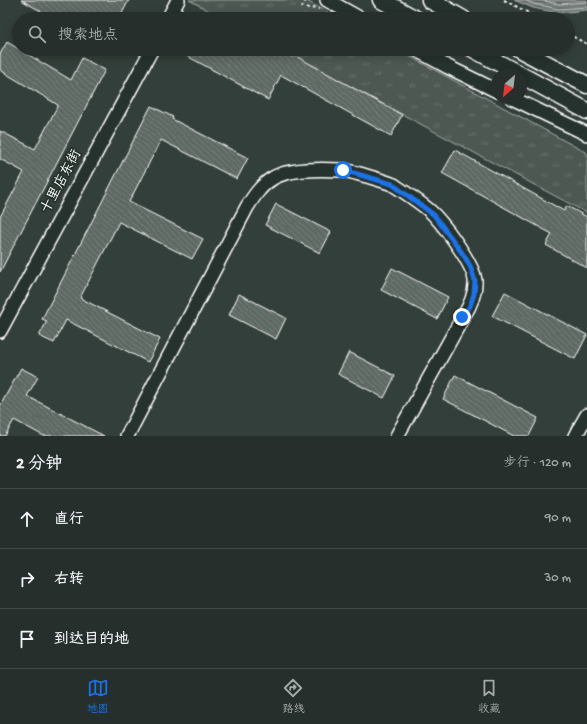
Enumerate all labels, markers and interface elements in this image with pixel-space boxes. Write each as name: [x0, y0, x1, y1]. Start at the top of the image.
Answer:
search box: [12, 12, 575, 56]
icon: search: [26, 23, 48, 45]
text: 搜索地点: [58, 27, 118, 45]
north arrow: [491, 68, 527, 104]
street label: 十里店东街: [37, 147, 86, 217]
route start: [334, 161, 352, 179]
route end: [453, 308, 471, 326]
text: 2 分钟: [16, 455, 62, 475]
text: 步行 · 120 m: [503, 456, 571, 471]
icon: ahead: [16, 508, 38, 530]
text: 直行: [54, 511, 84, 529]
text: 90 m: [545, 511, 571, 526]
icon: right: [16, 568, 38, 590]
text: 右转: [54, 571, 84, 589]
text: 30 m: [545, 571, 571, 586]
icon: arrive: [16, 628, 38, 650]
text: 到达目的地: [54, 631, 129, 649]
tab: 地图: [87, 677, 109, 716]
tab: 路线: [282, 677, 304, 716]
tab: 收藏: [478, 677, 500, 716]

